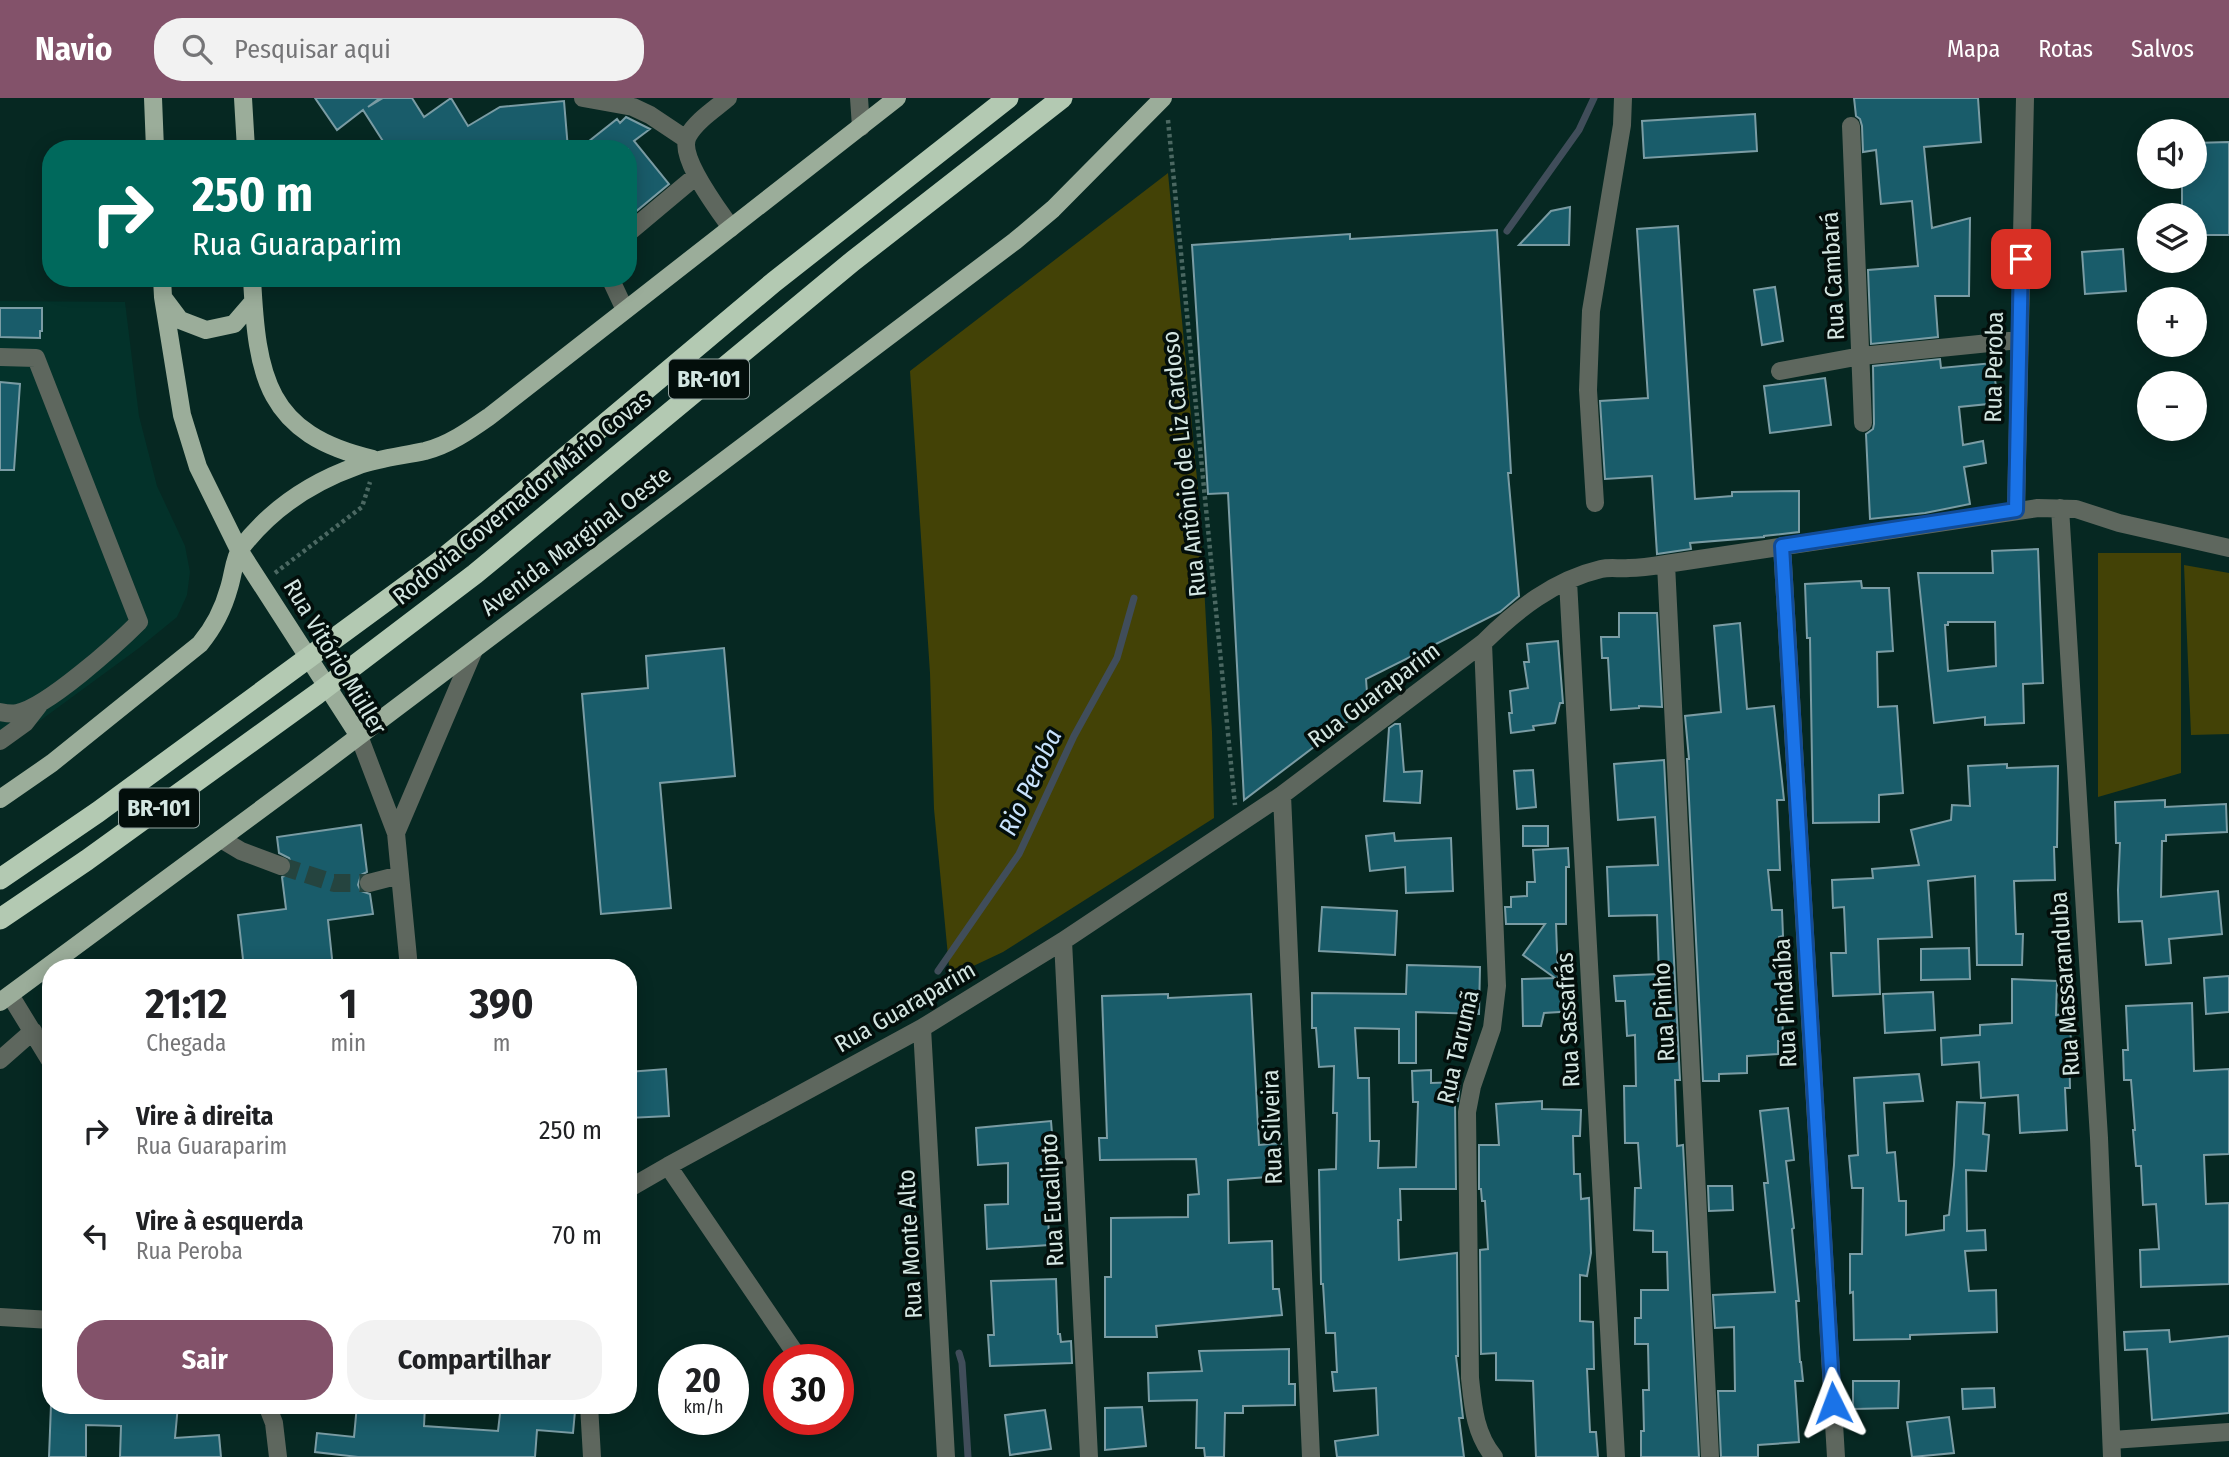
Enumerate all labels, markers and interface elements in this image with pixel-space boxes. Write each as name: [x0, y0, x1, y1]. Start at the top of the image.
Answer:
search box: [154, 18, 644, 81]
text: Navio: [35, 29, 112, 69]
icon: search: [178, 30, 216, 68]
text: Pesquisar aqui: [234, 34, 391, 65]
text: Mapa: [1947, 35, 2000, 63]
text: Rotas: [2038, 35, 2093, 63]
text: Salvos: [2131, 35, 2194, 63]
map controls: [2137, 119, 2207, 441]
button: sound: [2137, 119, 2207, 189]
text: 250 m: [192, 165, 313, 224]
icon: right: [77, 168, 168, 259]
button: layers: [2137, 203, 2207, 273]
street label: Rua Cambará: [1816, 211, 1850, 341]
text: Rua Guaraparim: [192, 225, 402, 263]
pin: [1991, 229, 2051, 289]
icon: arrive: [2002, 240, 2040, 278]
button: +: [2137, 287, 2207, 357]
street label: Rua Peroba: [1979, 311, 2009, 423]
street label: Rua Antônio de Liz Cardoso: [1156, 330, 1212, 598]
road number: BR-101: [669, 360, 749, 398]
button: −: [2137, 371, 2207, 441]
street label: Rodovia Governador Mário Covas: [387, 385, 657, 611]
street label: Avenida Marginal Oeste: [475, 460, 677, 622]
street label: Rua Vitório Müller: [278, 574, 393, 740]
street label: Rua Guaraparim: [1303, 636, 1445, 754]
water label: Rio Peroba: [992, 724, 1069, 841]
road number: BR-101: [119, 788, 199, 828]
street label: Rua Massaranduba: [2045, 891, 2085, 1077]
street label: Rua Pindaíba: [1768, 938, 1802, 1068]
street label: Rua Sassafrás: [1550, 952, 1586, 1088]
street label: Rua Guaraparim: [830, 955, 980, 1059]
street label: Rua Pinho: [1647, 962, 1681, 1062]
text: 21:12: [145, 979, 227, 1029]
text: 1: [339, 979, 357, 1029]
text: 390: [470, 979, 534, 1029]
street label: Rua Tarumã: [1431, 987, 1485, 1107]
text: Chegada: [146, 1029, 226, 1057]
text: min: [331, 1029, 366, 1057]
text: m: [493, 1029, 510, 1057]
street label: Rua Silveira: [1256, 1069, 1288, 1185]
text: Vire à direita: [136, 1101, 274, 1132]
icon: right: [77, 1112, 115, 1150]
text: 250 m: [539, 1115, 602, 1146]
text: Rua Guaraparim: [136, 1132, 287, 1160]
street label: Rua Eucalipto: [1035, 1133, 1069, 1267]
street label: Rua Monte Alto: [892, 1169, 928, 1319]
text: Vire à esquerda: [136, 1206, 303, 1237]
icon: left: [77, 1217, 115, 1255]
text: 70 m: [552, 1220, 602, 1251]
text: Rua Peroba: [136, 1237, 243, 1265]
button: Sair: [77, 1320, 333, 1400]
button: Compartilhar: [347, 1320, 602, 1400]
speed limit sign: 30: [763, 1344, 854, 1435]
text: 20: [686, 1359, 721, 1401]
position arrow: [1796, 1366, 1870, 1440]
text: km/h: [683, 1396, 724, 1418]

